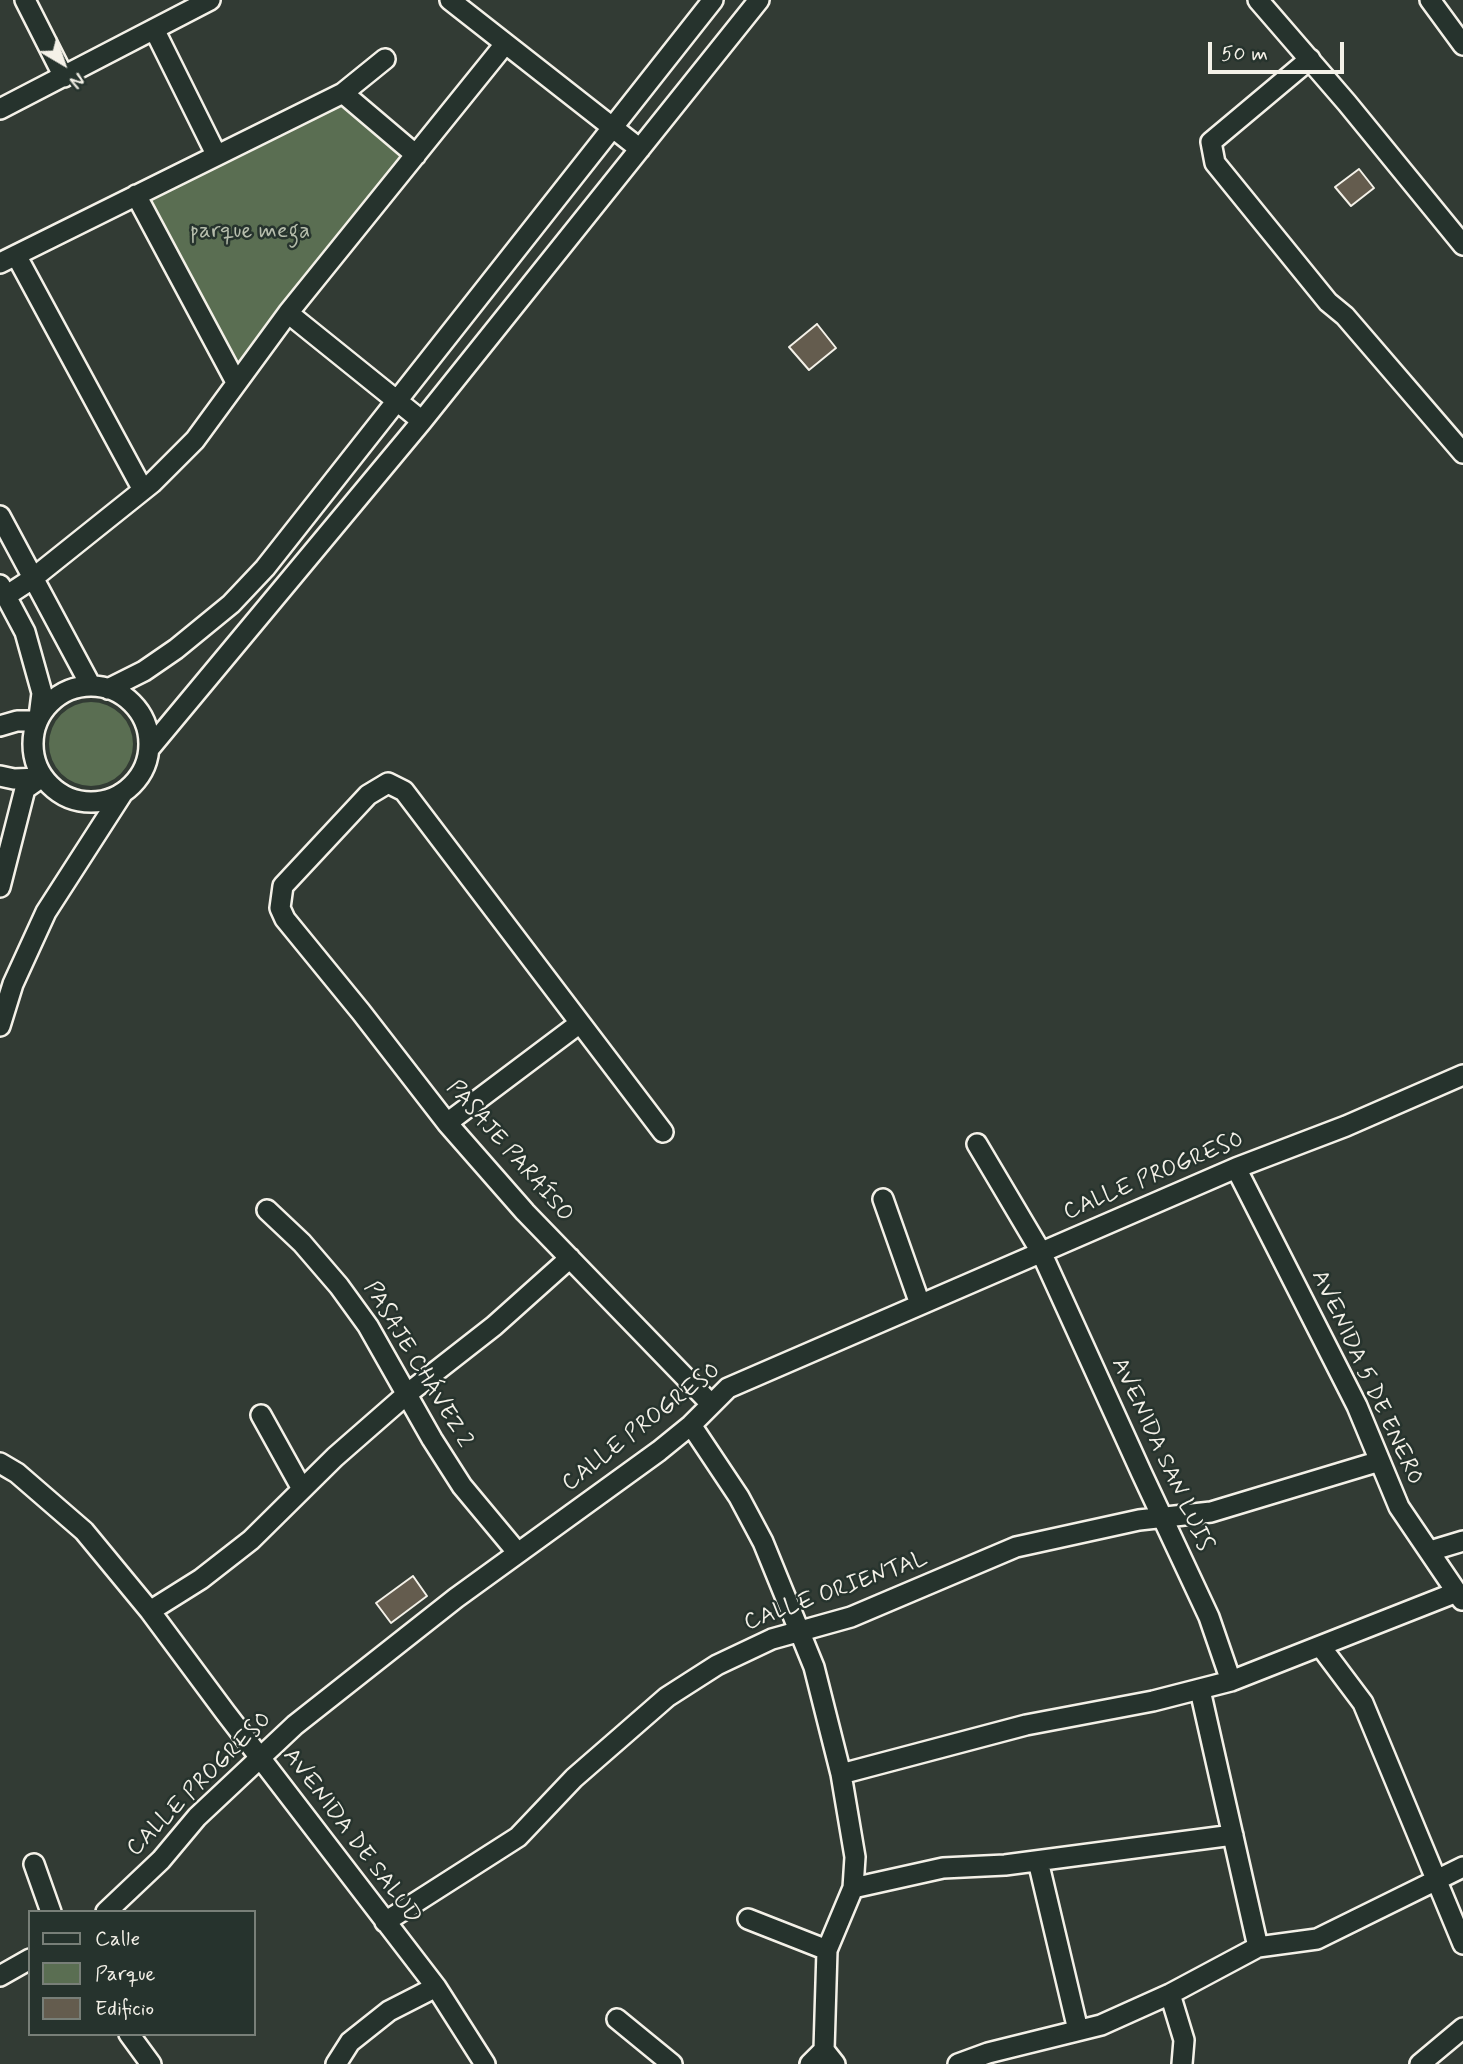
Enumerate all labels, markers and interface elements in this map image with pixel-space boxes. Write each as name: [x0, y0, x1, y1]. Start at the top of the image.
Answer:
north arrow: [28, 28, 98, 98]
scale bar: [1211, 28, 1348, 72]
text: 50 m: [1221, 40, 1268, 68]
text: N: [64, 66, 89, 93]
park label: parque mega: [190, 218, 310, 246]
street label: PASAJE PARAÍSO: [440, 1075, 578, 1229]
street label: CALLE PROGRESO: [1060, 1127, 1248, 1227]
street label: AVENIDA 5 DE ENERO: [1304, 1266, 1428, 1490]
street label: PASAJE CHÁVEZ 2: [356, 1277, 478, 1453]
street label: AVENIDA SAN LUIS: [1104, 1354, 1218, 1556]
street label: CALLE PROGRESO: [557, 1358, 727, 1498]
street label: CALLE ORIENTAL: [741, 1546, 931, 1638]
street label: CALLE PROGRESO: [122, 1707, 278, 1863]
street label: AVENIDA DE SALUD: [276, 1744, 426, 1930]
legend: [28, 1910, 256, 2036]
text: Calle: [95, 1925, 140, 1953]
text: Parque: [95, 1960, 155, 1988]
text: Edificio: [95, 1995, 154, 2023]

